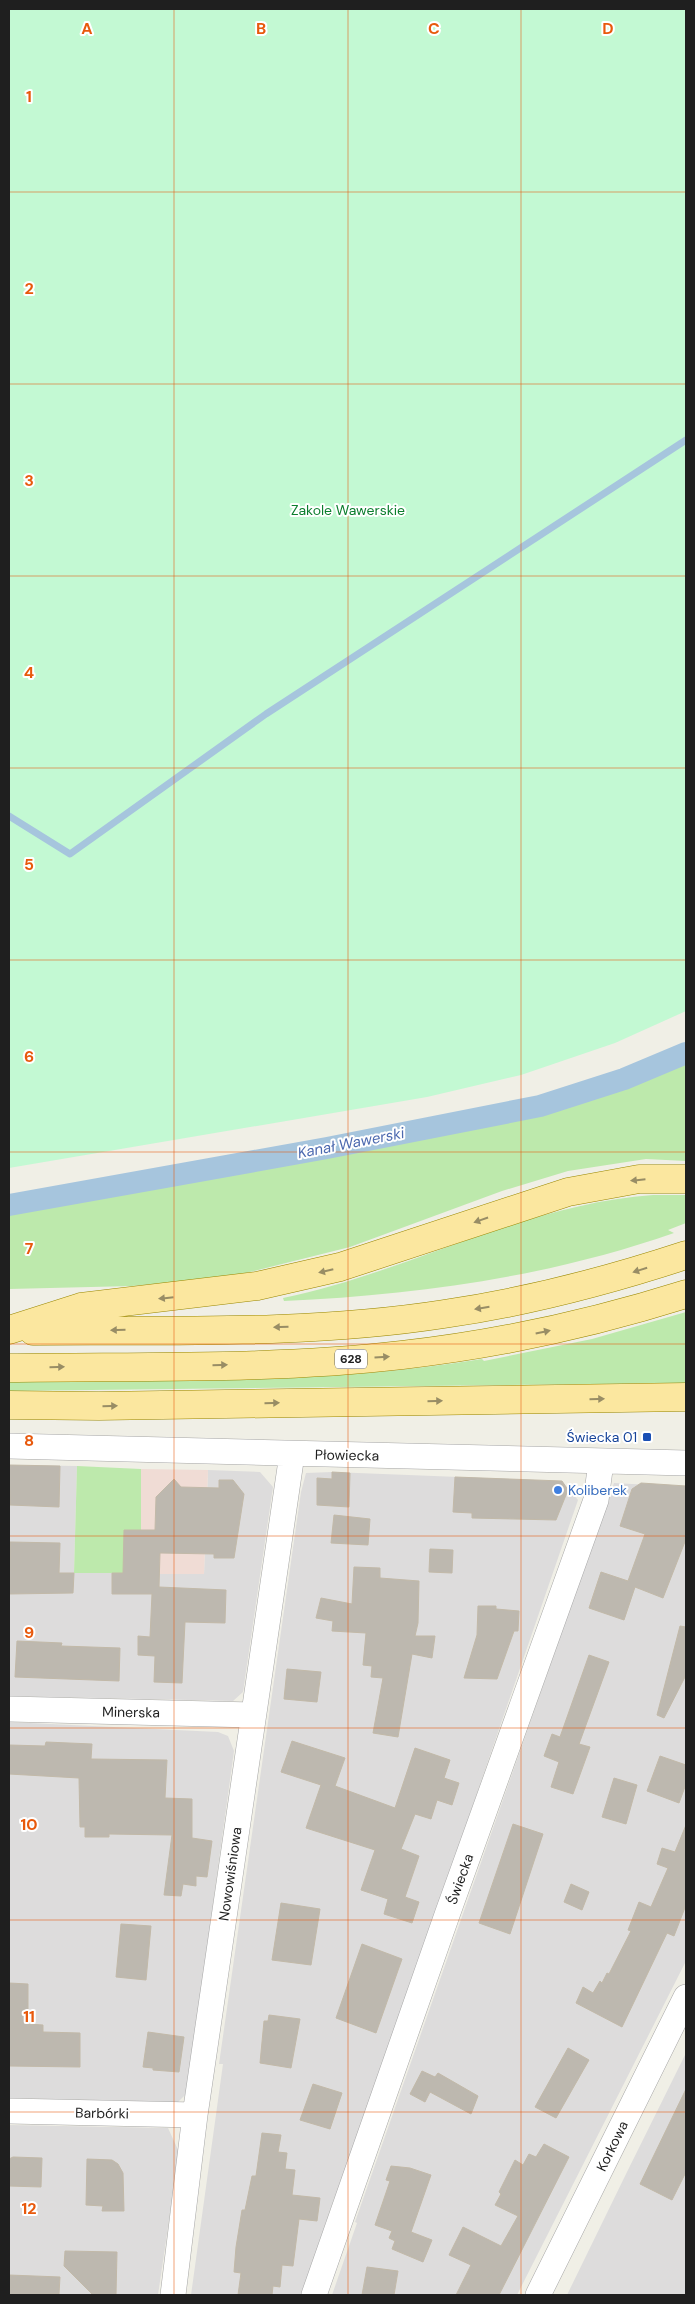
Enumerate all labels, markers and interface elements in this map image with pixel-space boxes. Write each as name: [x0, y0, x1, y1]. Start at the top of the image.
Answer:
text: A: [81, 18, 93, 39]
text: B: [256, 18, 266, 39]
text: C: [428, 18, 440, 39]
text: D: [602, 18, 614, 39]
text: 1: [26, 86, 32, 107]
text: 2: [24, 278, 34, 299]
text: 3: [24, 470, 34, 491]
park label: Zakole Wawerskie: [291, 501, 405, 519]
text: 4: [24, 662, 34, 683]
text: 5: [24, 854, 34, 875]
text: 6: [24, 1046, 34, 1067]
water label: Kanał Wawerski: [296, 1123, 406, 1163]
one-way arrow: [629, 1176, 645, 1184]
one-way arrow: [473, 1217, 488, 1225]
text: 7: [25, 1238, 34, 1259]
one-way arrow: [319, 1267, 334, 1275]
one-way arrow: [632, 1267, 647, 1274]
one-way arrow: [158, 1294, 174, 1302]
one-way arrow: [474, 1304, 490, 1312]
one-way arrow: [272, 1324, 288, 1332]
one-way arrow: [110, 1327, 126, 1335]
one-way arrow: [535, 1328, 551, 1336]
road number: 628: [335, 1350, 367, 1368]
one-way arrow: [375, 1352, 391, 1360]
one-way arrow: [212, 1361, 228, 1369]
one-way arrow: [50, 1363, 66, 1371]
one-way arrow: [590, 1395, 606, 1403]
one-way arrow: [427, 1396, 443, 1404]
one-way arrow: [265, 1399, 281, 1407]
one-way arrow: [102, 1402, 118, 1410]
place label: Świecka 01: [567, 1428, 637, 1446]
text: 8: [24, 1430, 34, 1451]
marker: Świecka 01: [641, 1431, 653, 1443]
street label: Płowiecka: [315, 1445, 379, 1465]
place label: Koliberek: [568, 1481, 627, 1499]
marker: Koliberek: [552, 1484, 564, 1496]
text: 9: [24, 1622, 34, 1643]
street label: Minerska: [102, 1702, 160, 1722]
text: 10: [20, 1814, 38, 1835]
street label: Nowowiśniowa: [214, 1826, 246, 1922]
street label: Świecka: [443, 1851, 477, 1907]
text: 11: [23, 2006, 35, 2027]
street label: Barbórki: [75, 2104, 129, 2122]
street label: Korkowa: [592, 2118, 632, 2174]
text: 12: [21, 2198, 37, 2219]

